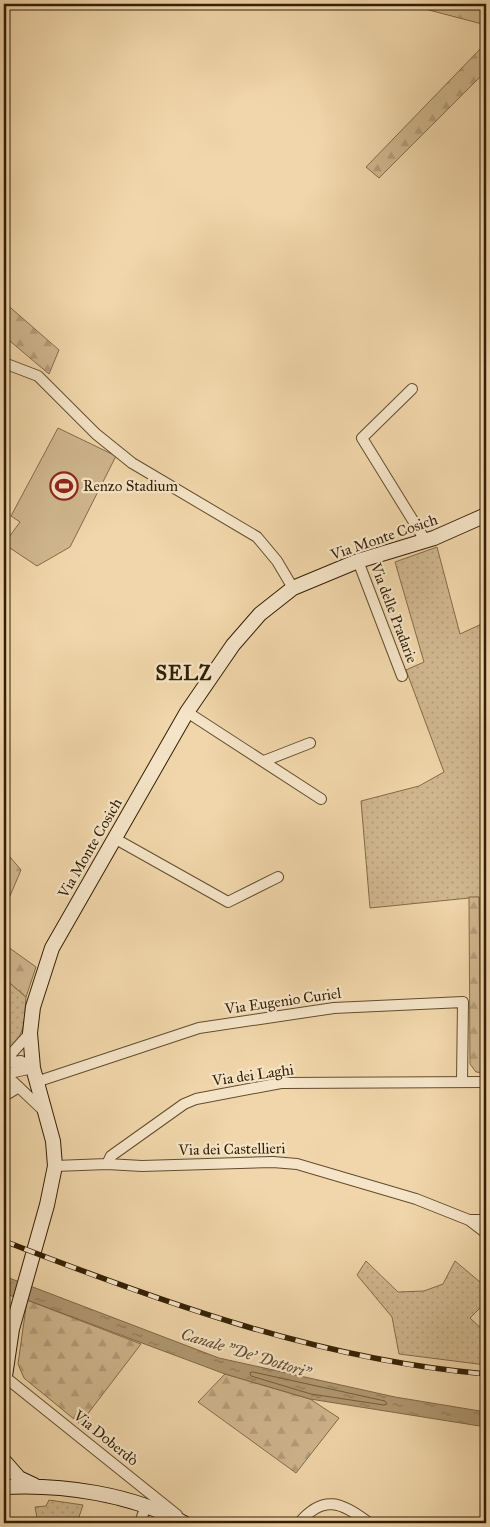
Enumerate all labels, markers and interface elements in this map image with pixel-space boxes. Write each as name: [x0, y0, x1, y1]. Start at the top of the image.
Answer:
sports icon: Renzo Stadium: [49, 471, 79, 501]
place label: Renzo Stadium: [83, 477, 178, 495]
street label: Via Monte Cosich: [327, 510, 441, 564]
street label: Via delle Pradarie: [366, 559, 421, 666]
district label: SELZ: [155, 661, 213, 685]
street label: Via Monte Cosich: [54, 794, 126, 902]
street label: Via Eugenio Curiel: [223, 984, 343, 1018]
street label: Via dei Laghi: [210, 1060, 295, 1090]
street label: Via dei Castellieri: [177, 1139, 286, 1159]
water label: Canale "De' Dottori": [179, 1324, 315, 1382]
street label: Via Doberdò: [69, 1406, 142, 1470]

